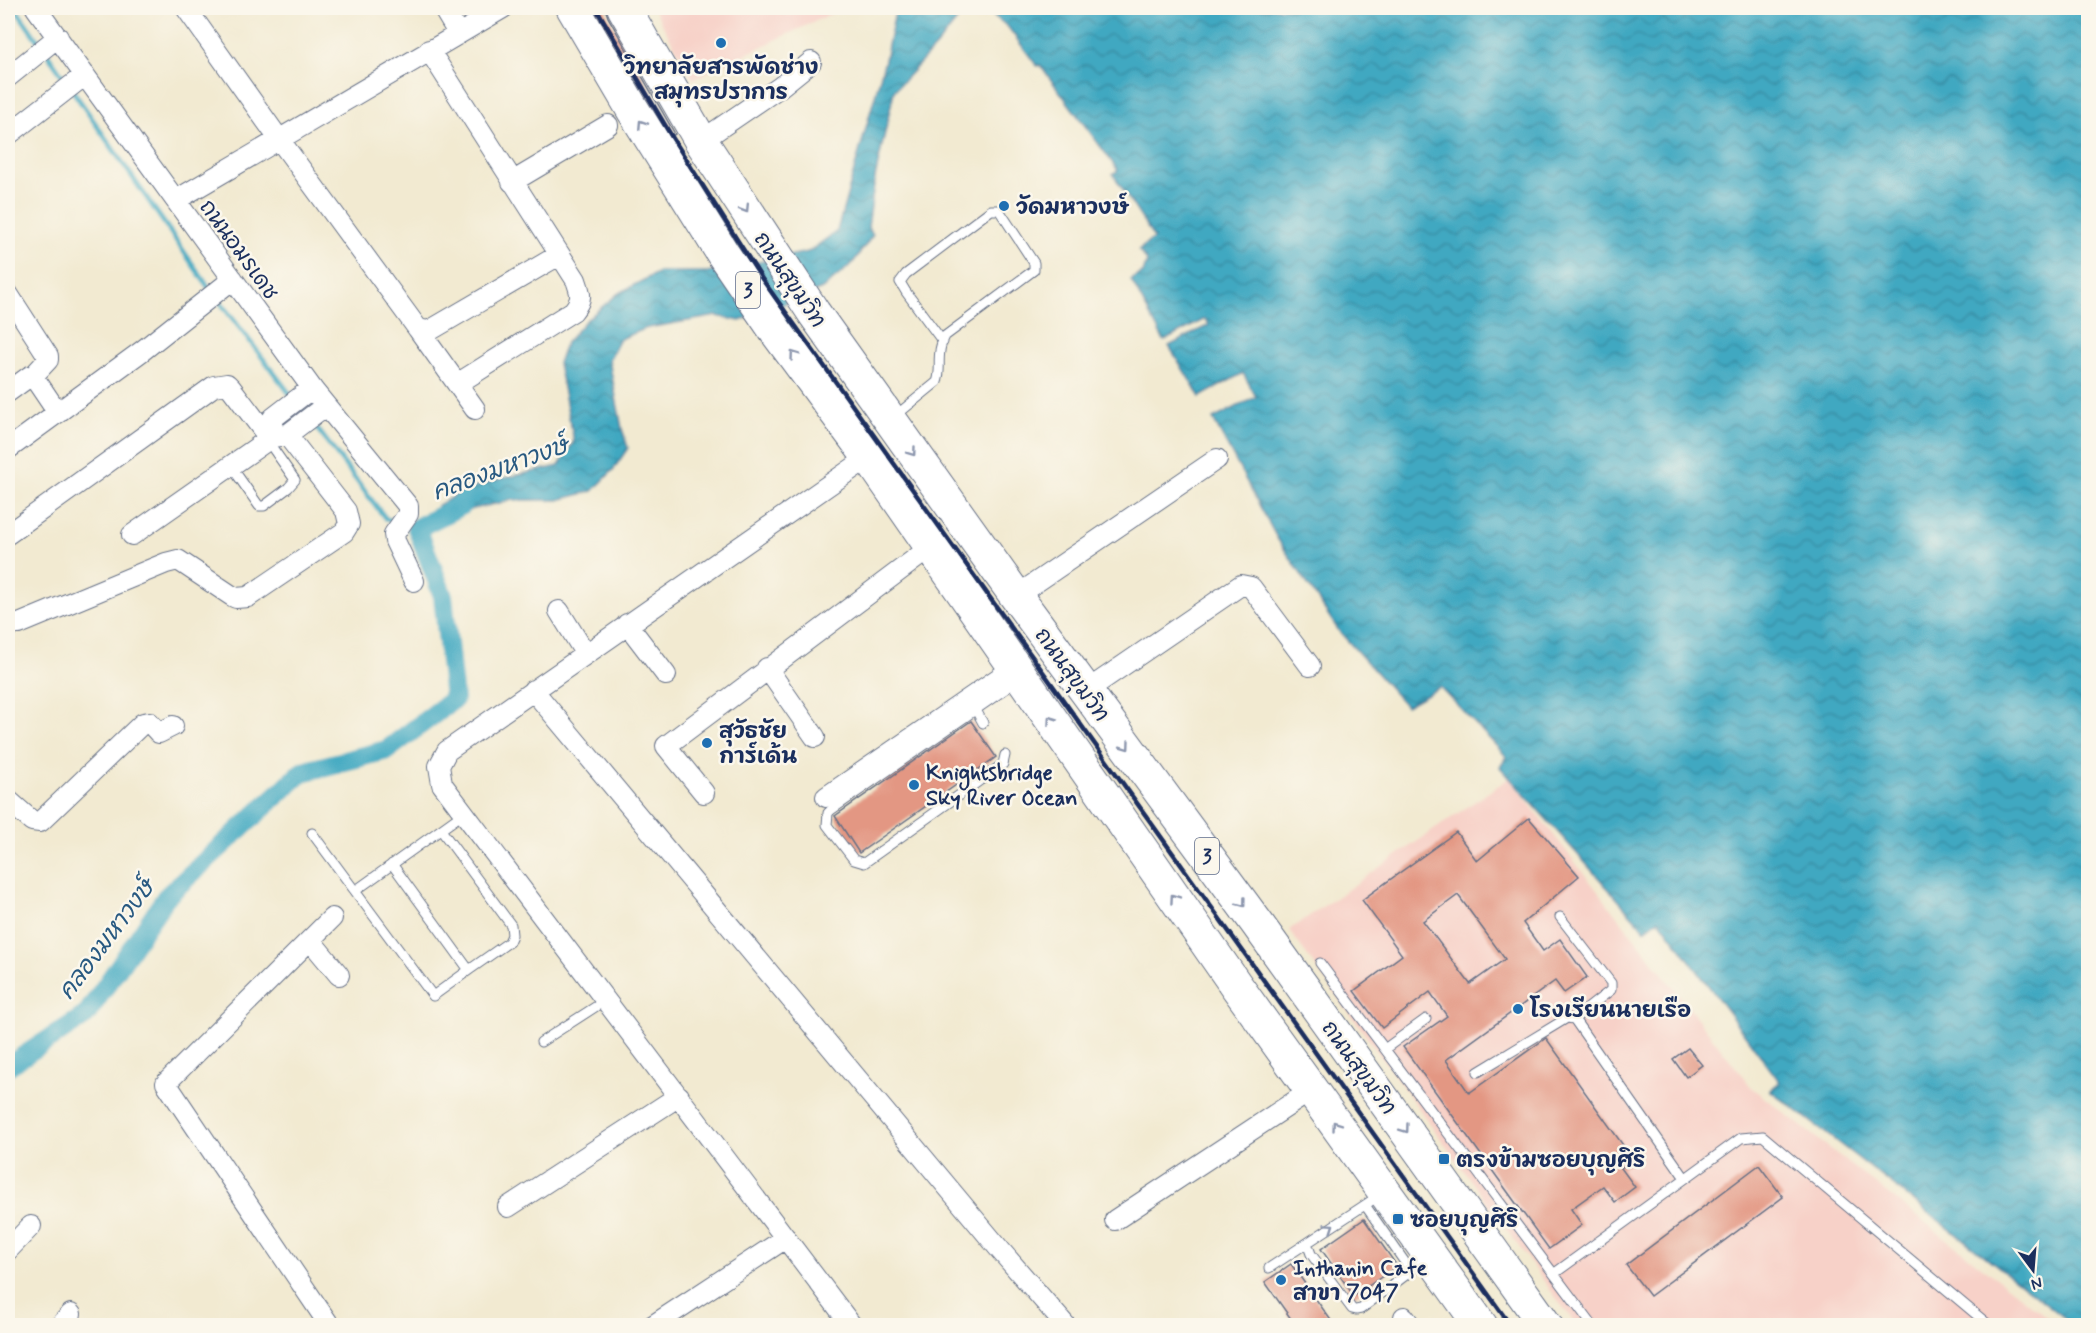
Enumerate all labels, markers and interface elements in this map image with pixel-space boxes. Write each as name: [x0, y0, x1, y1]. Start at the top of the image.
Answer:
marker: วิทยาลัยสารพัดช่าง สมุทรปราการ: [714, 36, 728, 50]
place label: วิทยาลัยสารพัดช่าง สมุทรปราการ: [623, 52, 819, 108]
one-way arrow: [638, 120, 649, 131]
place label: วัดมหาวงษ์: [1016, 192, 1130, 222]
street label: ถนนอมรเดช: [193, 194, 284, 306]
marker: วัดมหาวงษ์: [997, 199, 1011, 213]
one-way arrow: [738, 202, 749, 213]
street label: ถนนสุขุมวิท: [746, 226, 833, 334]
road number: 3: [736, 272, 760, 308]
one-way arrow: [790, 351, 801, 362]
water label: คลองมหาวงษ์: [427, 427, 576, 508]
one-way arrow: [905, 446, 916, 457]
street label: ถนนสุขุมวิท: [1027, 622, 1116, 728]
one-way arrow: [1047, 716, 1058, 727]
place label: สุวัธชัย การ์เด้น: [719, 718, 797, 771]
marker: สุวัธชัย การ์เด้น: [700, 736, 714, 750]
one-way arrow: [1119, 740, 1130, 751]
place label: Knightsbridge Sky River Ocean: [926, 760, 1078, 813]
marker: Knightsbridge Sky River Ocean: [907, 778, 921, 792]
road number: 3: [1195, 838, 1219, 874]
water label: คลองมหาวงษ์: [50, 869, 165, 1006]
one-way arrow: [1170, 893, 1181, 904]
one-way arrow: [1234, 896, 1245, 907]
place label: โรงเรียนนายเรือ: [1529, 995, 1691, 1025]
marker: โรงเรียนนายเรือ: [1511, 1002, 1525, 1016]
street label: ถนนสุขุมวิท: [1314, 1015, 1403, 1121]
one-way arrow: [1332, 1120, 1343, 1131]
one-way arrow: [1398, 1122, 1409, 1133]
place label: ตรงข้ามซอยบุญศิริ: [1456, 1146, 1646, 1176]
marker: ตรงข้ามซอยบุญศิริ: [1437, 1152, 1451, 1166]
place label: ซอยบุญศิริ: [1410, 1207, 1519, 1236]
marker: ซอยบุญศิริ: [1391, 1212, 1405, 1226]
one-way arrow: [1324, 1224, 1335, 1235]
north arrow: [2003, 1240, 2063, 1300]
place label: Inthanin Cafe สาขา 7047: [1293, 1255, 1427, 1308]
text: N: [2029, 1271, 2045, 1295]
marker: Inthanin Cafe สาขา 7047: [1274, 1273, 1288, 1287]

